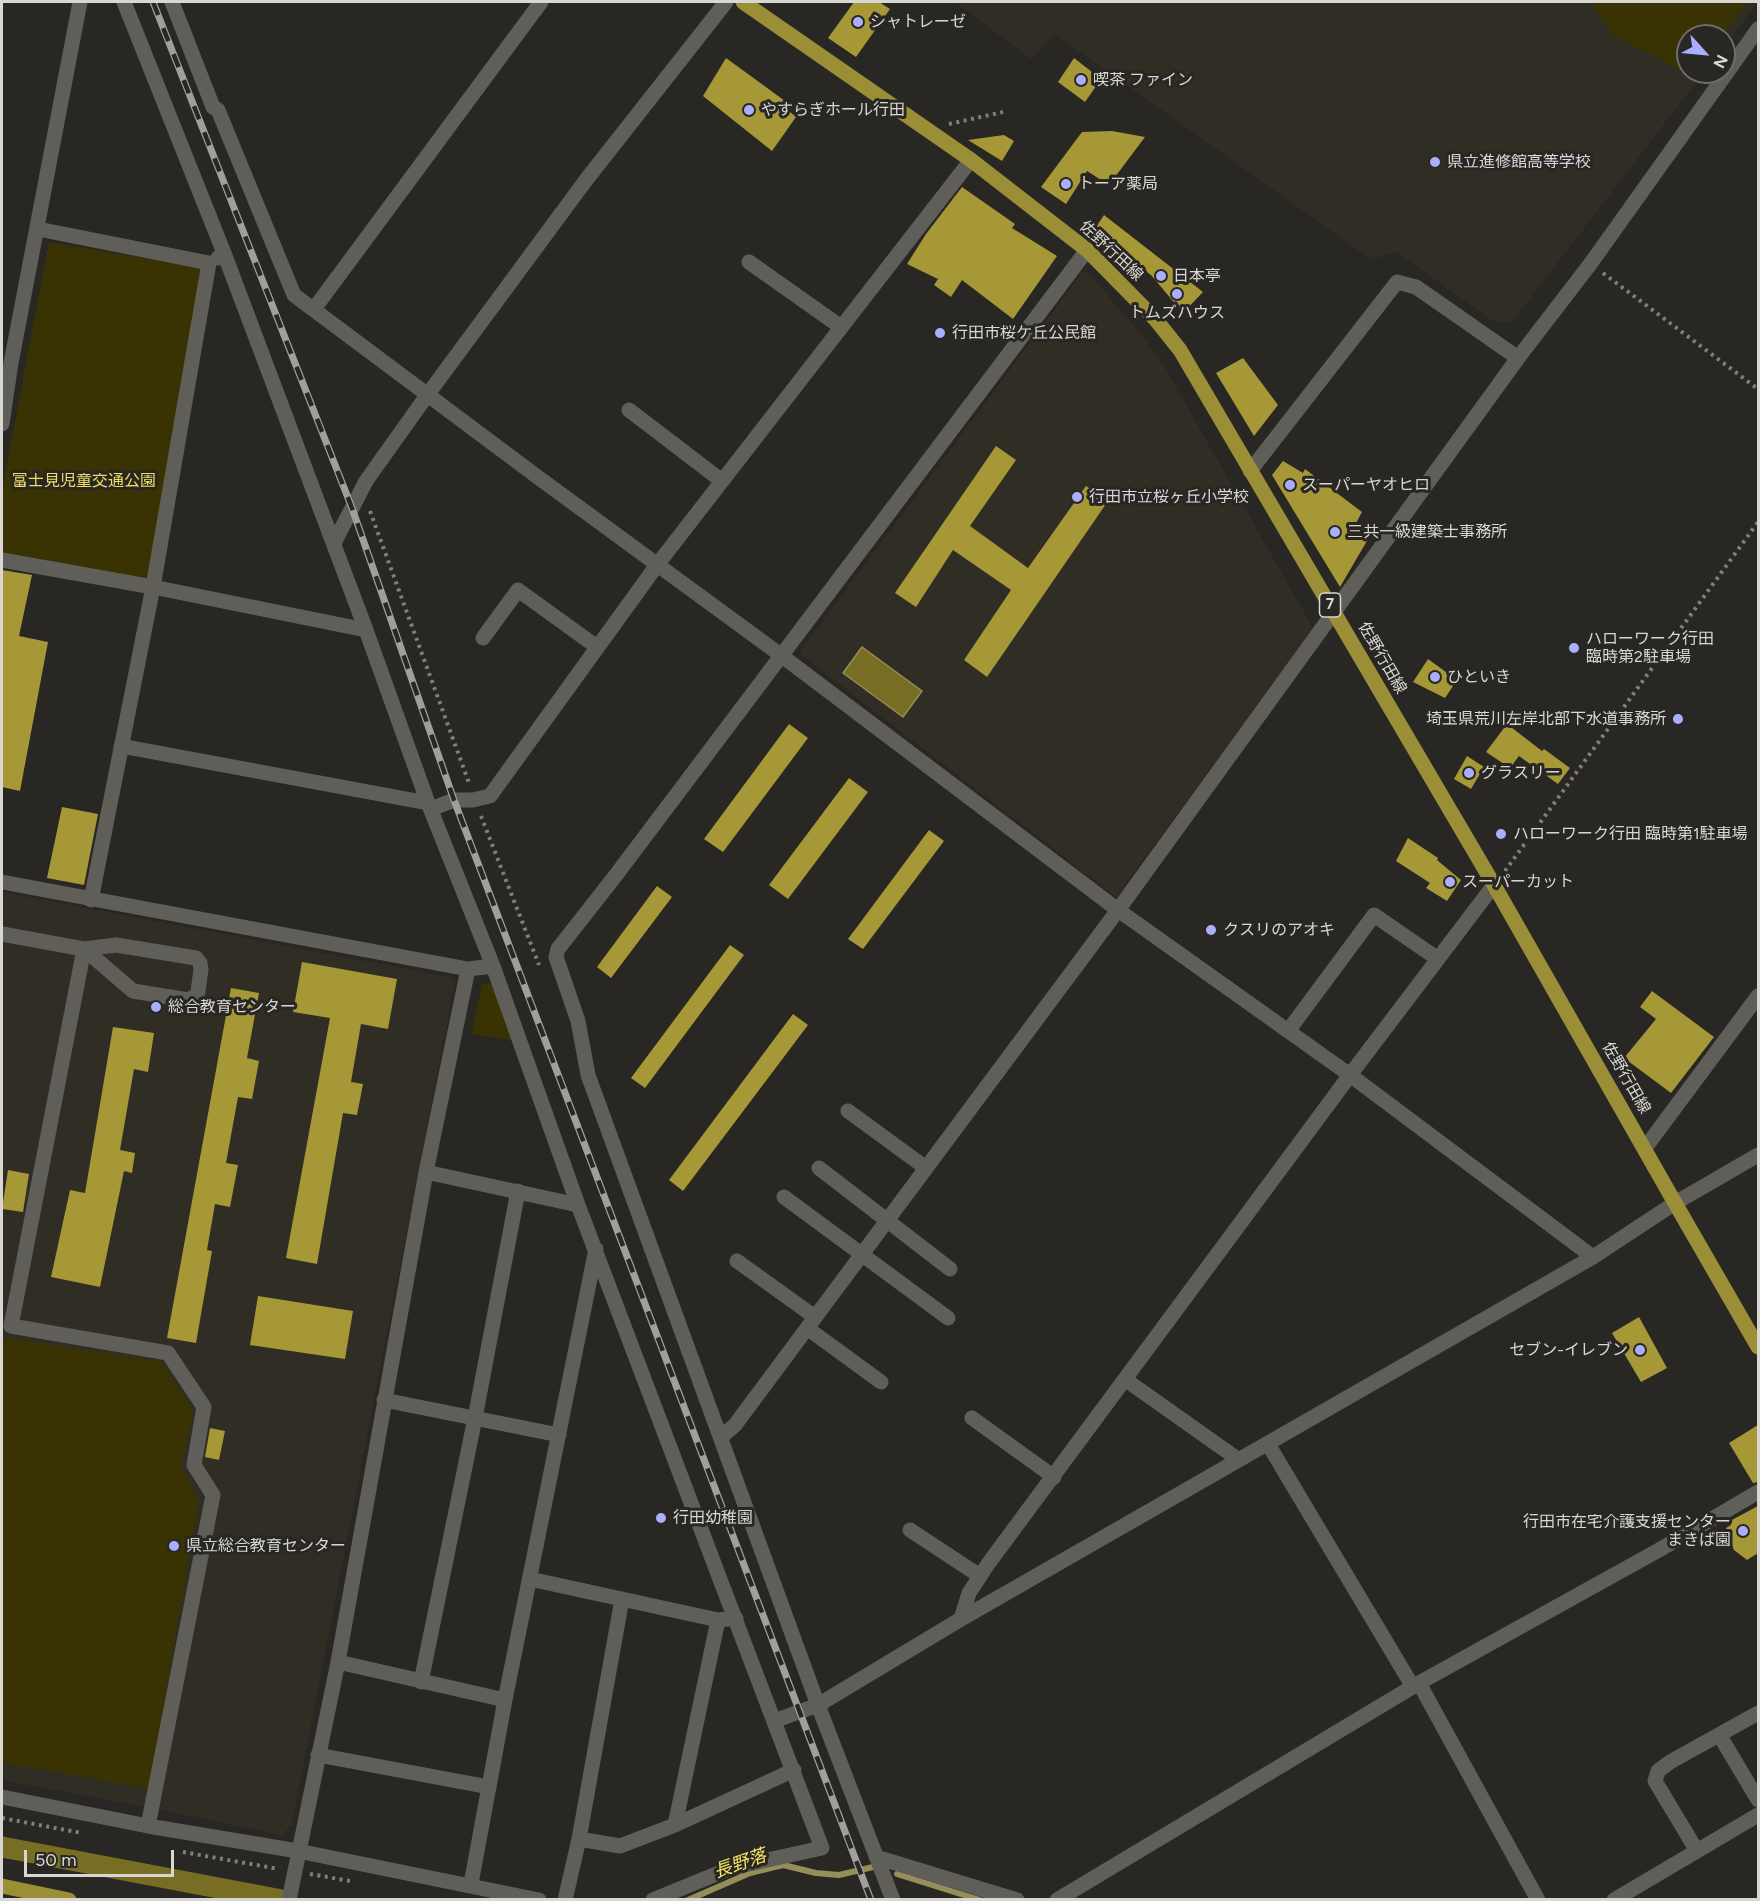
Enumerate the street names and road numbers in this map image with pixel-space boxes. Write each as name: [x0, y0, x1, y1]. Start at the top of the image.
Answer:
street label: 佐野行田線: [1075, 217, 1147, 285]
road number: 7: [1320, 593, 1340, 617]
street label: 佐野行田線: [1354, 619, 1410, 697]
street label: 佐野行田線: [1598, 1039, 1654, 1117]

